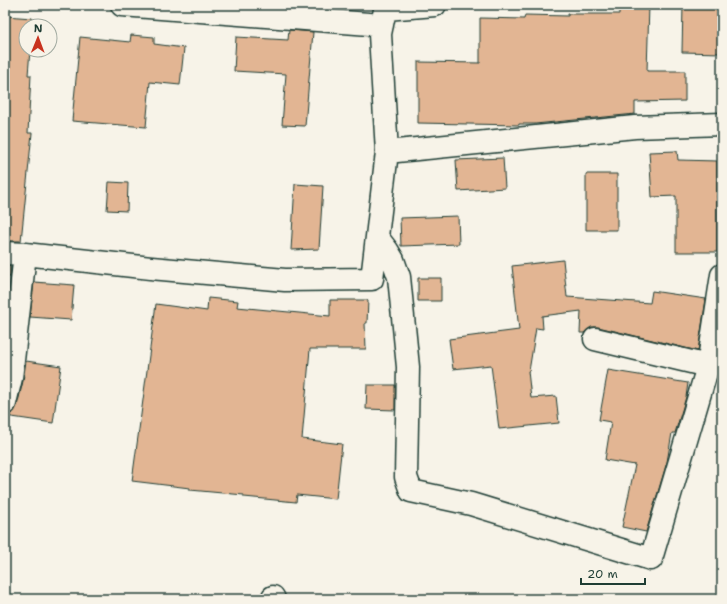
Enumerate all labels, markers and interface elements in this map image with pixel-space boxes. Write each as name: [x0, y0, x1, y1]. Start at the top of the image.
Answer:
north arrow: [18, 18, 58, 58]
text: N: [34, 21, 43, 36]
scale bar: [581, 560, 645, 586]
text: 20 m: [587, 566, 618, 582]

